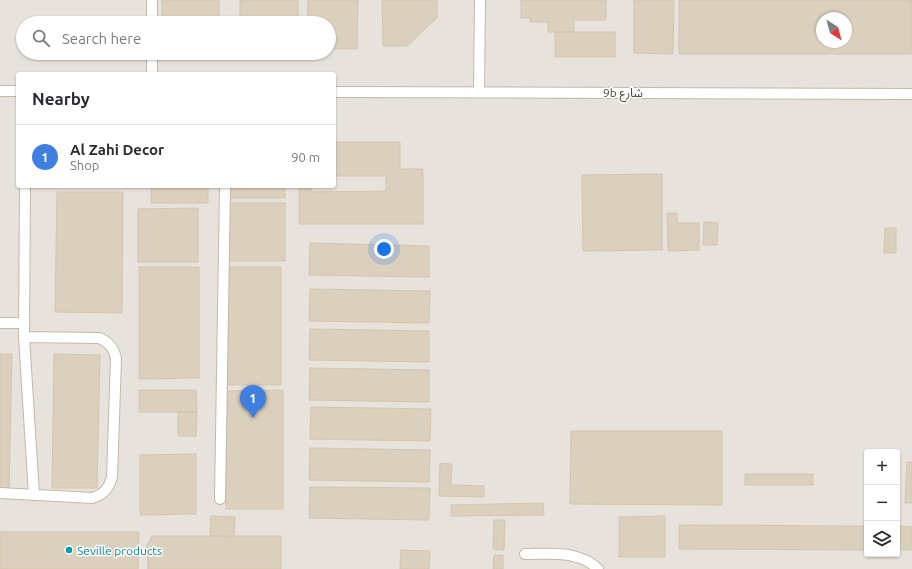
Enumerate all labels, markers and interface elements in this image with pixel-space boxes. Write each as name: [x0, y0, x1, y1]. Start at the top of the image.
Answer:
north arrow: [816, 12, 852, 48]
search box: [16, 16, 336, 60]
icon: search: [30, 27, 52, 49]
text: Search here: [62, 30, 141, 47]
street label: 9b شارع: [603, 86, 643, 102]
text: Nearby: [32, 89, 90, 108]
text: Al Zahi Decor: [70, 141, 164, 158]
text: 1: [41, 150, 49, 164]
text: 90 m: [291, 150, 320, 164]
text: Shop: [70, 158, 99, 172]
your location: [374, 239, 394, 259]
pin: 1: [240, 385, 266, 418]
map controls: [864, 449, 900, 557]
button: +: [864, 449, 900, 485]
button: −: [864, 485, 900, 521]
button: layers: [864, 521, 900, 557]
place label: Seville products: [77, 544, 162, 557]
marker: Seville products: [64, 545, 74, 555]

